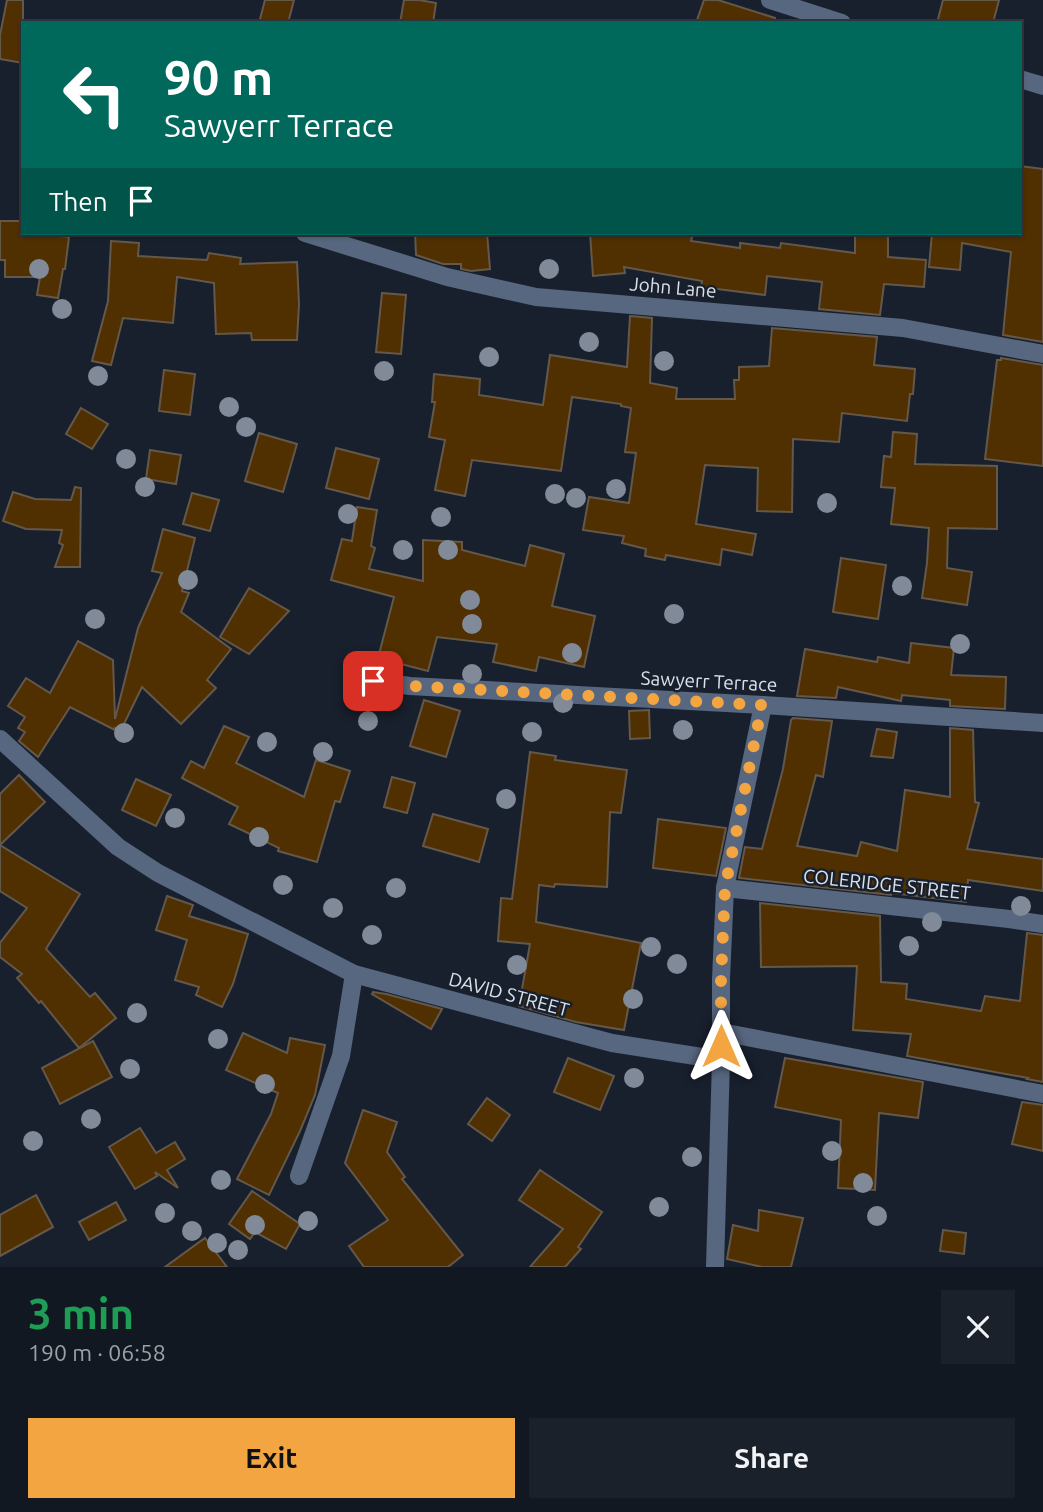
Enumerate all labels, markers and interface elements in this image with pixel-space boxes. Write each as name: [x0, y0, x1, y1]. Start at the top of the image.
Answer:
icon: left: [49, 49, 140, 140]
text: 90 m: [164, 49, 273, 104]
text: Sawyerr Terrace: [164, 107, 394, 143]
icon: arrive: [122, 182, 160, 220]
text: Then: [49, 187, 108, 216]
street label: John Lane: [629, 272, 717, 302]
pin: [343, 651, 403, 711]
icon: arrive: [354, 662, 392, 700]
street label: Sawyerr Terrace: [640, 666, 778, 696]
street label: COLERIDGE STREET: [802, 864, 972, 904]
street label: DAVID STREET: [446, 967, 572, 1021]
position arrow: [684, 1009, 758, 1083]
text: 3 min: [28, 1290, 134, 1337]
button: close: [941, 1290, 1015, 1364]
text: 190 m · 06:58: [28, 1340, 166, 1365]
button: Exit: [28, 1418, 515, 1498]
button: Share: [529, 1418, 1015, 1498]

